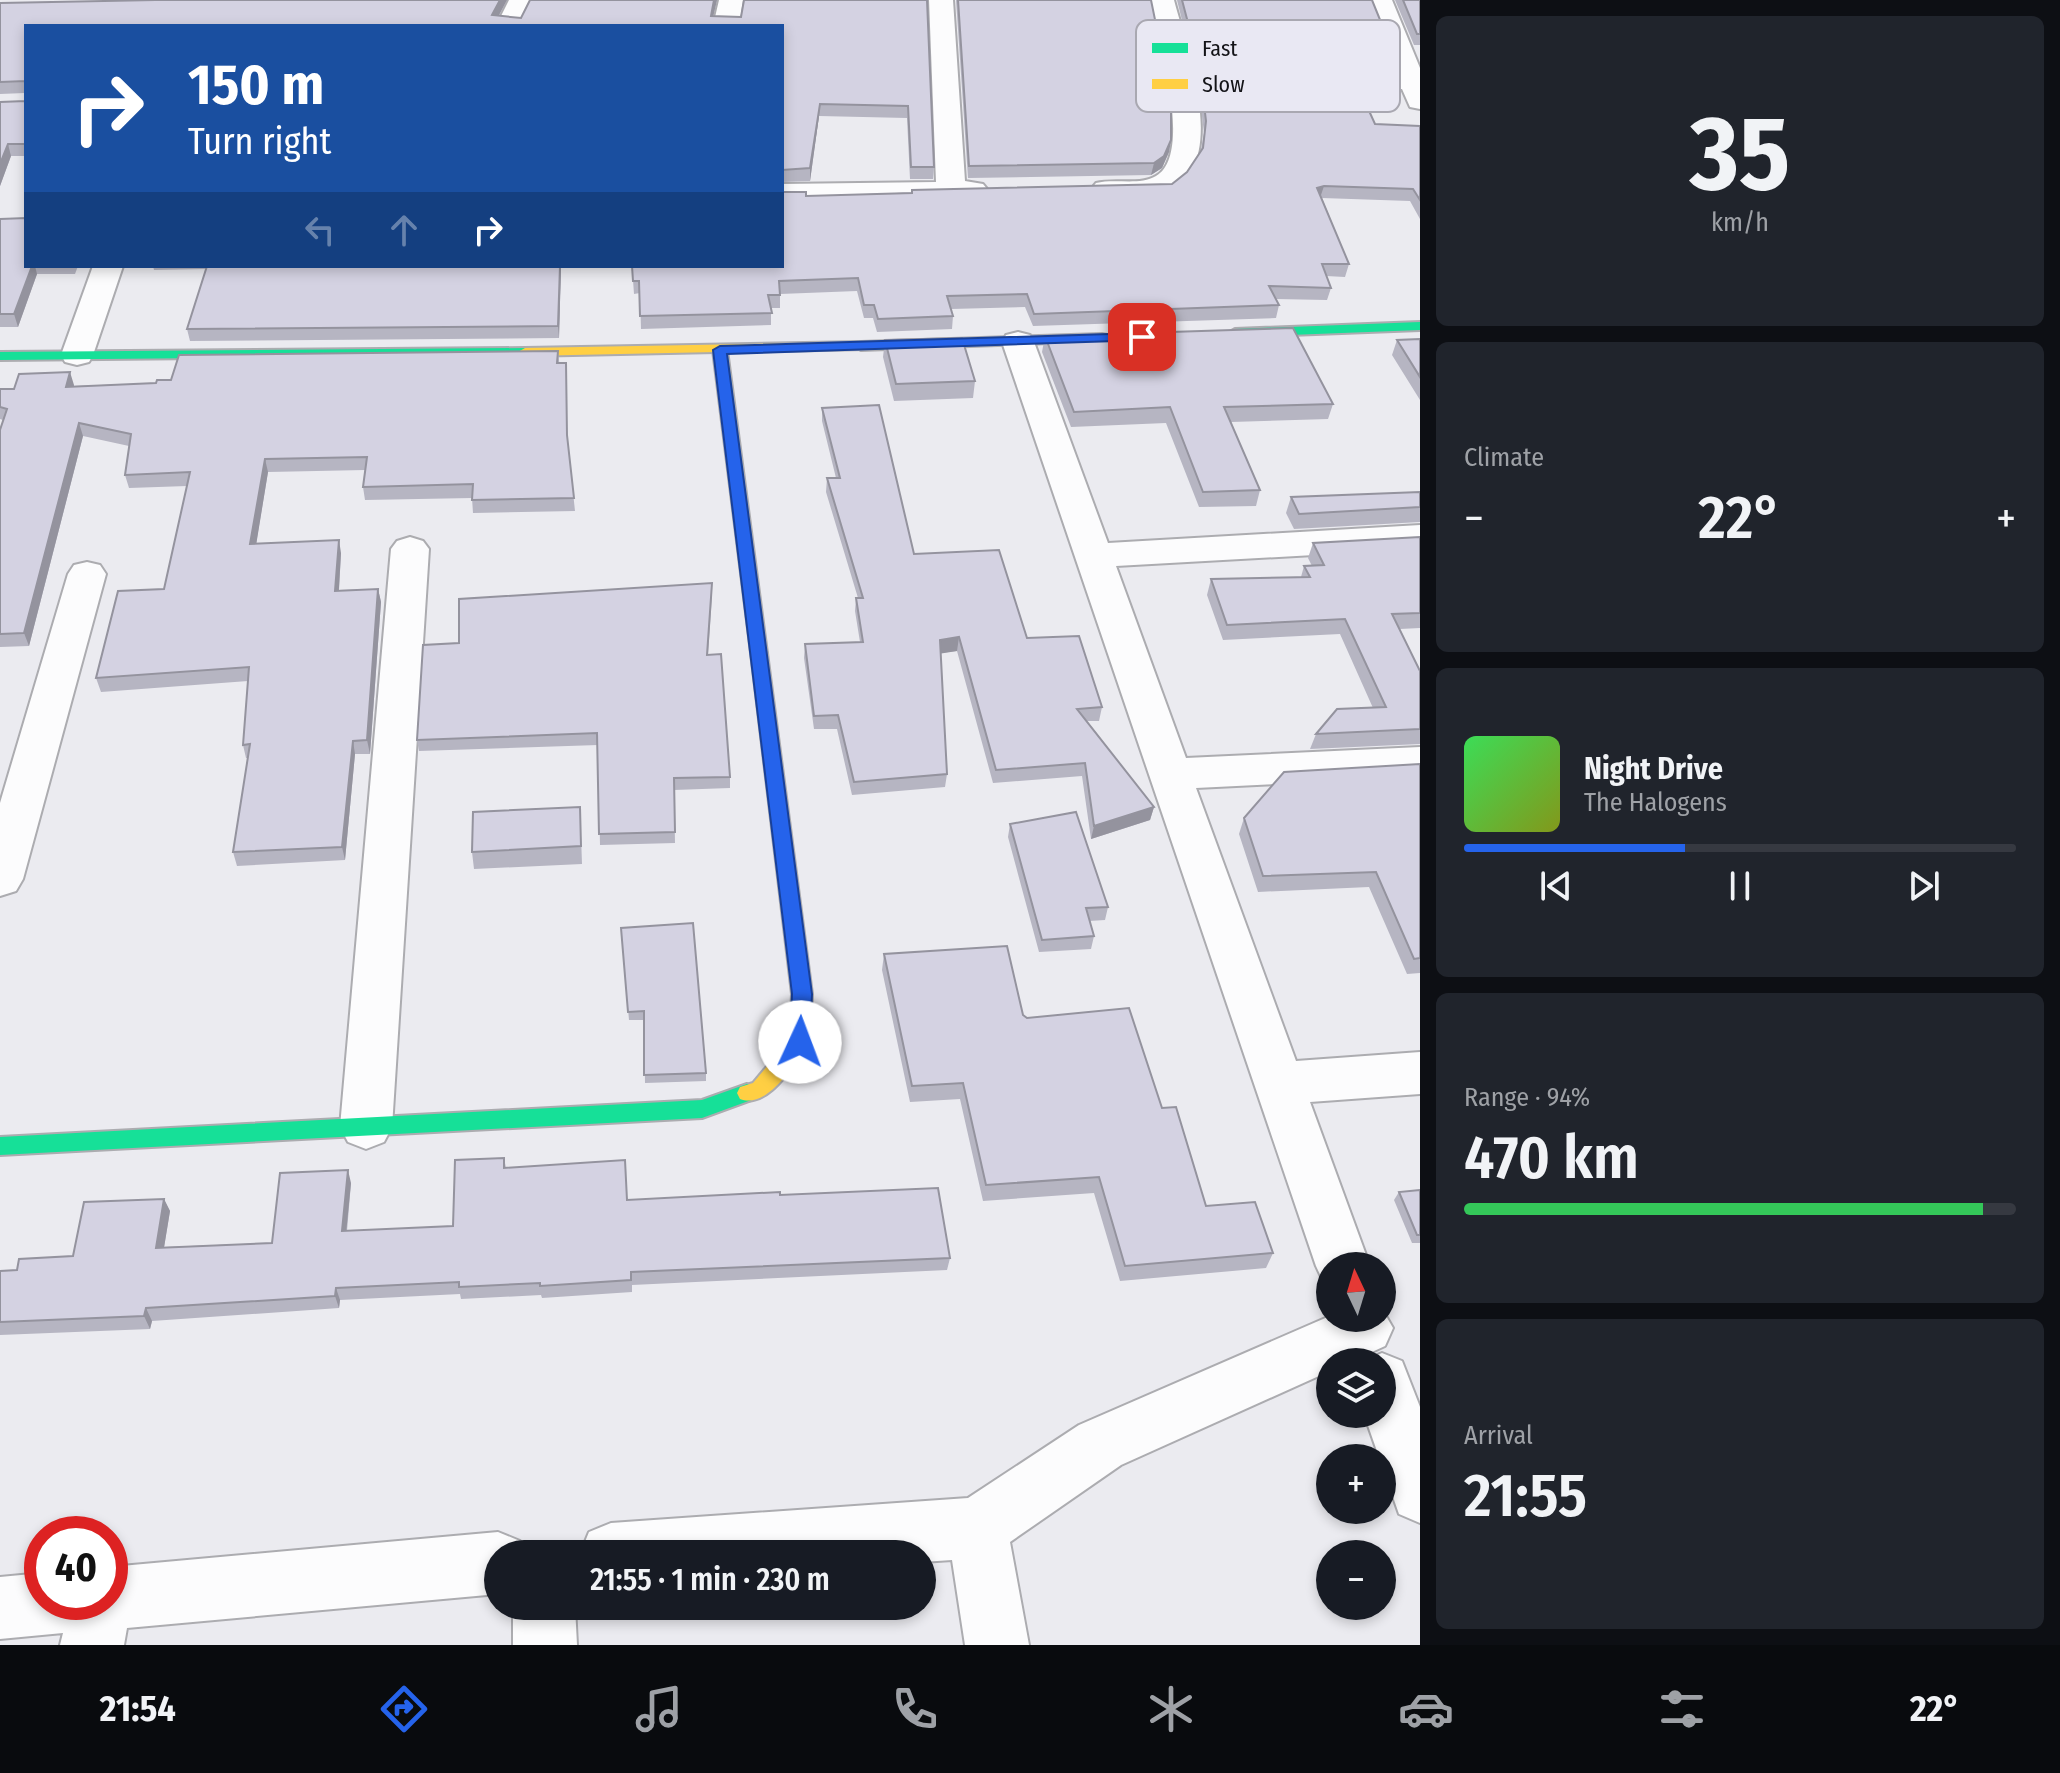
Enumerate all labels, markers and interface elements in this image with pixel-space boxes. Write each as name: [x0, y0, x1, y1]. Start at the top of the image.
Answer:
legend: [1136, 20, 1400, 112]
text: Fast: [1202, 35, 1238, 62]
text: 150 m: [188, 52, 324, 119]
icon: right: [56, 56, 160, 160]
text: Slow: [1202, 71, 1245, 98]
text: 35: [1690, 92, 1790, 217]
text: Turn right: [188, 120, 331, 164]
text: km/h: [1711, 207, 1769, 238]
icon: left: [298, 208, 342, 252]
icon: ahead: [382, 208, 426, 252]
icon: right: [466, 208, 510, 252]
pin: [1108, 303, 1176, 371]
icon: arrive: [1120, 315, 1164, 359]
text: Climate: [1464, 442, 1544, 473]
text: 22°: [1698, 482, 1782, 554]
text: −: [1464, 492, 1484, 545]
text: +: [1996, 492, 2016, 545]
text: Night Drive: [1584, 751, 1723, 787]
text: The Halogens: [1584, 787, 1727, 818]
icon: previous: [1534, 864, 1578, 908]
icon: pause: [1718, 864, 1762, 908]
icon: next: [1902, 864, 1946, 908]
position arrow: [758, 1000, 842, 1084]
text: Range · 94%: [1464, 1082, 1590, 1113]
text: 470 km: [1464, 1122, 1639, 1194]
north arrow: [1316, 1252, 1396, 1332]
map controls: [1316, 1252, 1396, 1620]
button: layers: [1316, 1348, 1396, 1428]
text: Arrival: [1464, 1420, 1533, 1451]
button: +: [1316, 1444, 1396, 1524]
text: 21:55: [1464, 1460, 1587, 1532]
speed limit sign: 40: [24, 1516, 128, 1620]
button: −: [1316, 1540, 1396, 1620]
text: 21:55 · 1 min · 230 m: [590, 1562, 830, 1598]
icon: directions: [376, 1681, 432, 1737]
icon: music: [631, 1681, 687, 1737]
icon: phone: [887, 1681, 943, 1737]
icon: climate: [1143, 1681, 1199, 1737]
icon: car: [1398, 1681, 1454, 1737]
icon: filters: [1654, 1681, 1710, 1737]
text: 21:54: [100, 1687, 176, 1731]
text: 22°: [1910, 1687, 1960, 1731]

